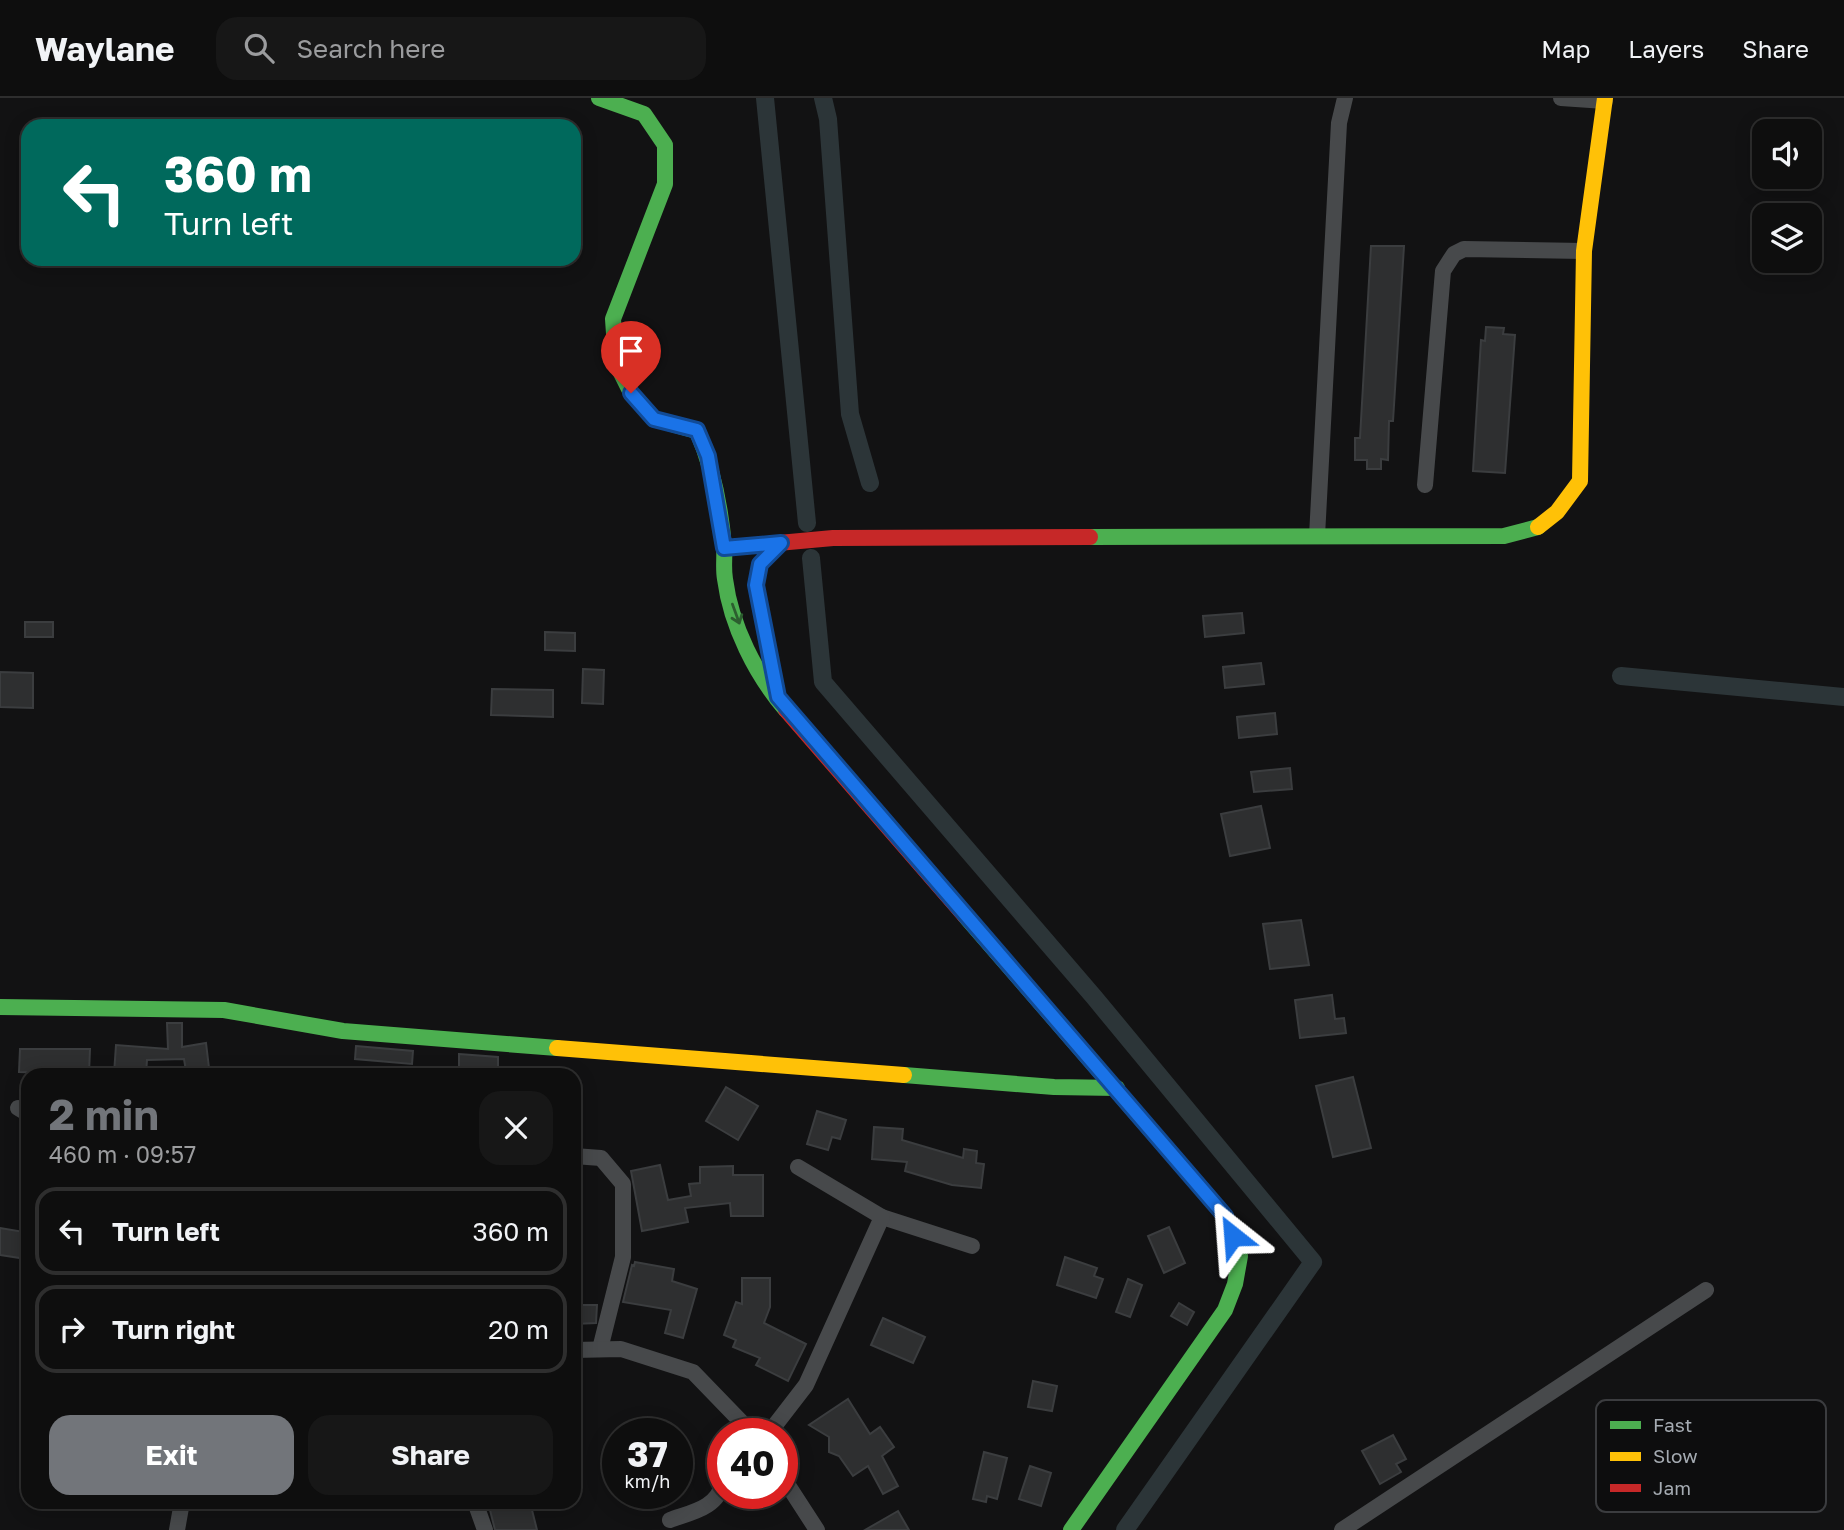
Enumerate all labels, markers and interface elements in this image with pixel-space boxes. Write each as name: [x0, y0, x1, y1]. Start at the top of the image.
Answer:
search box: [216, 17, 706, 80]
text: Waylane: [35, 29, 174, 68]
icon: search: [240, 29, 278, 67]
text: Search here: [296, 33, 445, 64]
text: Map: [1541, 34, 1590, 63]
text: Layers: [1628, 34, 1704, 63]
text: Share: [1742, 34, 1809, 63]
map controls: [1752, 119, 1822, 273]
button: sound: [1752, 119, 1822, 189]
text: 360 m: [164, 144, 312, 203]
icon: left: [49, 147, 140, 238]
button: layers: [1752, 203, 1822, 273]
text: Turn left: [164, 204, 293, 242]
pin: [601, 321, 661, 393]
icon: arrive: [612, 332, 650, 370]
one-way arrow: [730, 602, 743, 624]
text: 2 min: [49, 1089, 159, 1139]
button: close: [479, 1091, 553, 1165]
text: 460 m · 09:57: [49, 1140, 196, 1168]
position arrow: [1196, 1199, 1270, 1273]
icon: left: [53, 1212, 91, 1250]
text: Turn left: [112, 1216, 220, 1247]
text: 360 m: [472, 1216, 549, 1247]
icon: right: [53, 1310, 91, 1348]
text: Turn right: [112, 1314, 235, 1345]
text: 20 m: [488, 1314, 549, 1345]
legend: [1596, 1400, 1826, 1512]
text: Fast: [1653, 1413, 1692, 1436]
button: Exit: [49, 1415, 294, 1495]
button: Share: [308, 1415, 553, 1495]
speed limit sign: 40: [707, 1418, 798, 1509]
text: 37: [627, 1433, 668, 1475]
text: Slow: [1653, 1444, 1698, 1467]
text: km/h: [625, 1470, 670, 1492]
text: Jam: [1653, 1476, 1691, 1499]

